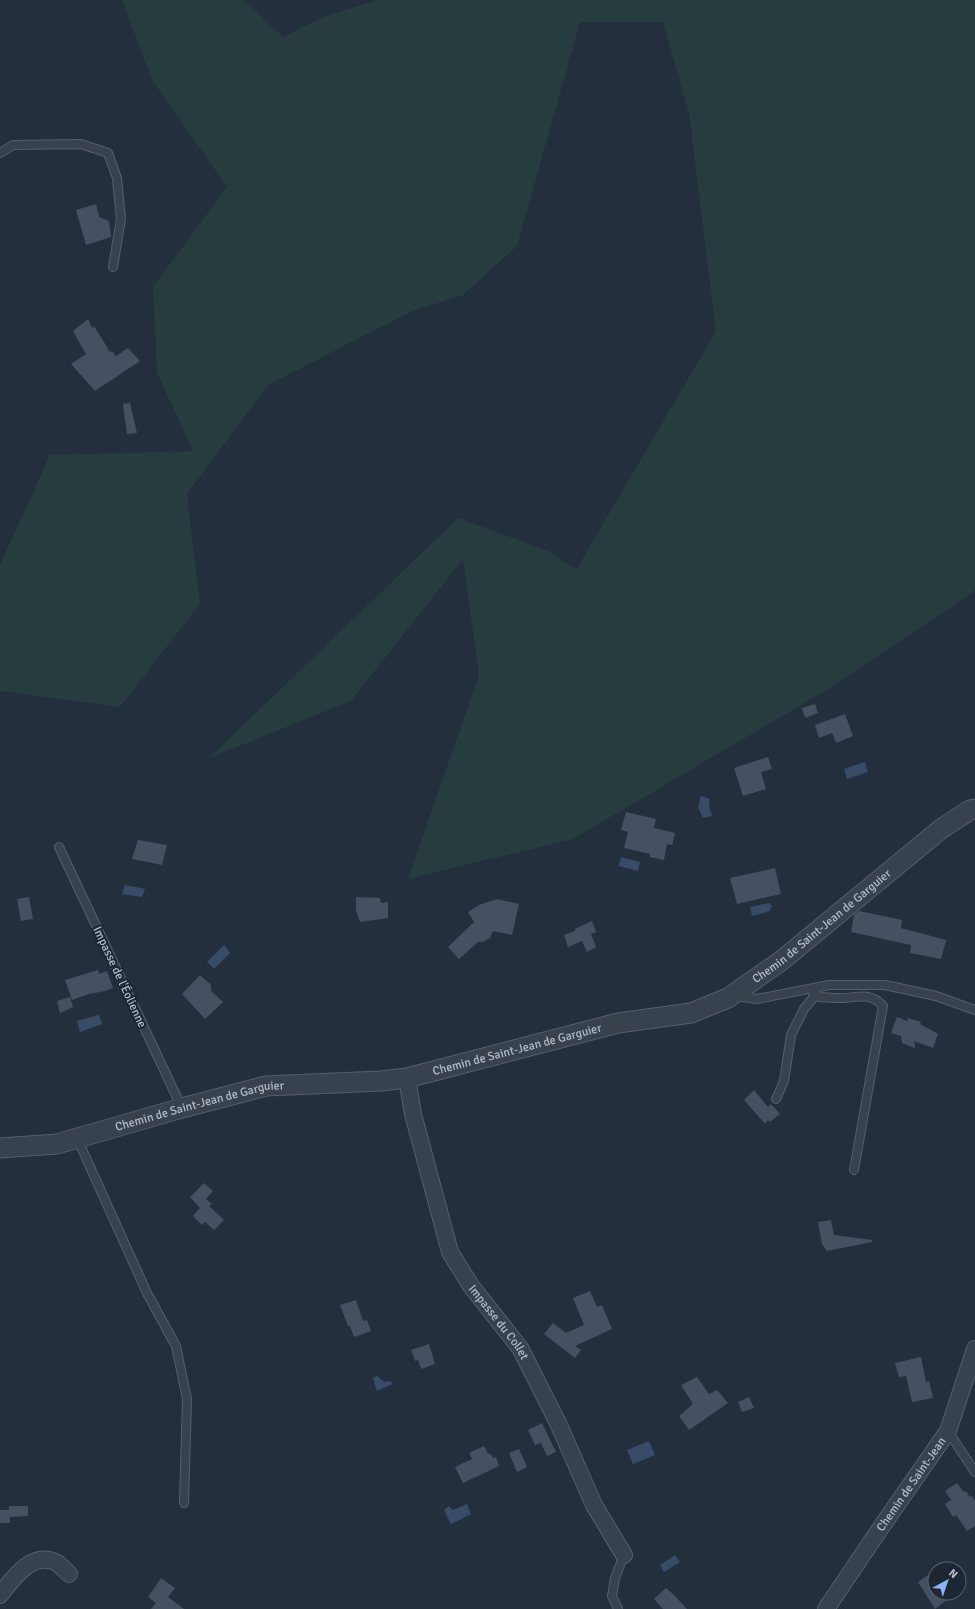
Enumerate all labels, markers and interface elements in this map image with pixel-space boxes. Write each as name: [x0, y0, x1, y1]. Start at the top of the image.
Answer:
street label: Chemin de Saint-Jean de Garguier: [749, 866, 895, 987]
street label: Impasse de l'Éolienne: [89, 924, 150, 1030]
street label: Chemin de Saint-Jean de Garguier: [431, 1020, 604, 1079]
street label: Chemin de Saint-Jean de Garguier: [114, 1078, 285, 1135]
street label: Impasse du Collet: [465, 1282, 532, 1362]
street label: Chemin de Saint-Jean: [873, 1434, 949, 1535]
north arrow: [927, 1561, 967, 1601]
text: N: [946, 1566, 960, 1581]

